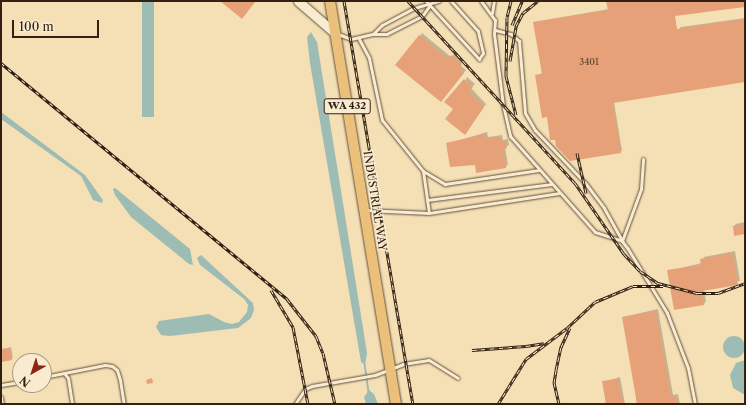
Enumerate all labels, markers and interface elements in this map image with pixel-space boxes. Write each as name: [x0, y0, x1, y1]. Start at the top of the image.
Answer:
scale bar: [14, 12, 101, 38]
text: 100 m: [19, 19, 54, 34]
house number: 3401: [579, 57, 599, 67]
road number: WA 432: [323, 98, 371, 114]
street label: INDUSTRIAL WAY: [360, 150, 390, 252]
north arrow: [12, 353, 52, 393]
text: N: [17, 373, 33, 390]

